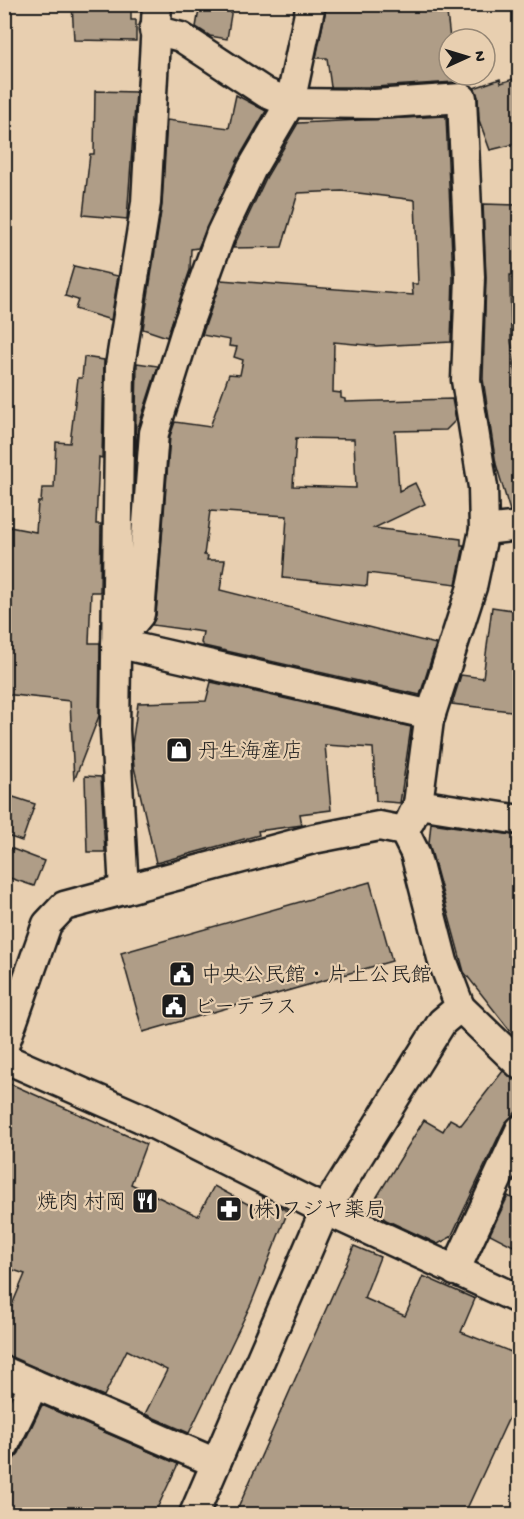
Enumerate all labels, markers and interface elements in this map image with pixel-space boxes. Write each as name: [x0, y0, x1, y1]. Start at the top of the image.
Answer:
north arrow: [437, 27, 497, 87]
text: N: [469, 50, 488, 63]
shop icon: 丹生海産店: [164, 735, 194, 765]
place label: 丹生海産店: [198, 739, 303, 766]
public building icon: 中央公民館・片上公民館: [167, 959, 197, 989]
place label: 中央公民館・片上公民館: [201, 963, 432, 990]
public building icon: ビーテラス: [159, 991, 189, 1021]
place label: ビーテラス: [194, 997, 297, 1022]
restaurant icon: 焼肉 村岡: [130, 1186, 160, 1216]
place label: 焼肉 村岡: [37, 1191, 126, 1217]
pharmacy icon: (株)フジヤ薬局: [214, 1194, 244, 1224]
place label: (株)フジヤ薬局: [248, 1199, 386, 1225]

